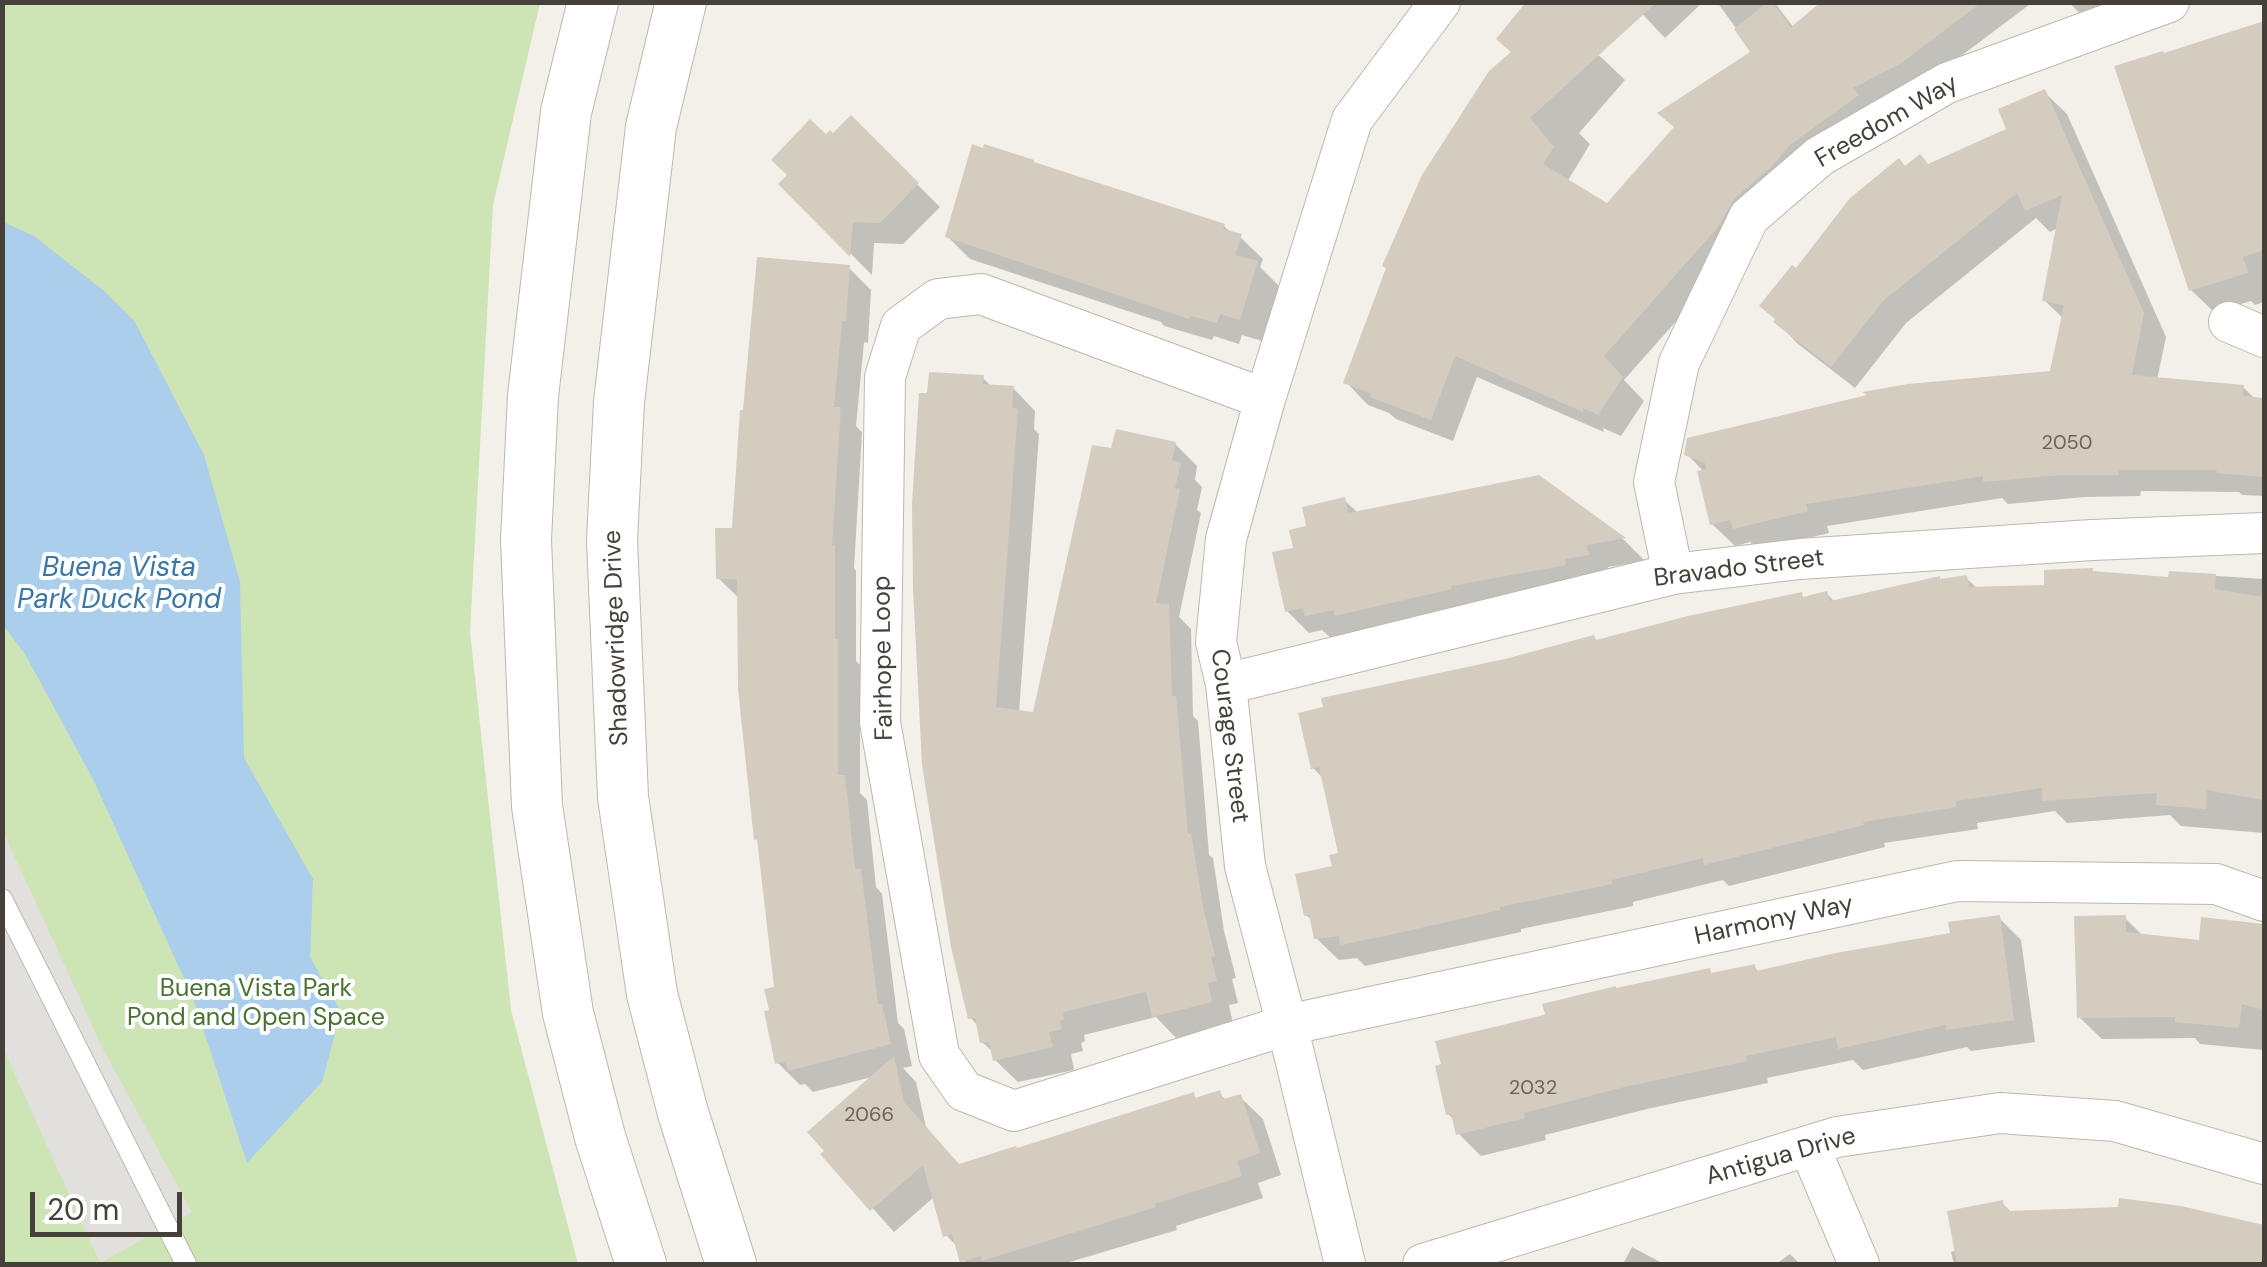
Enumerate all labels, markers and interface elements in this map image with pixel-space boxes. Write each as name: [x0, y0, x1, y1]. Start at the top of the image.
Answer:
street label: Freedom Way: [1810, 69, 1964, 175]
house number: 2050: [2042, 432, 2092, 456]
street label: Shadowridge Drive: [598, 530, 636, 746]
street label: Bravado Street: [1652, 544, 1826, 594]
water label: Buena Vista Park Duck Pond: [17, 552, 221, 618]
street label: Fairhope Loop: [868, 575, 900, 741]
street label: Courage Street: [1203, 647, 1255, 825]
street label: Harmony Way: [1692, 890, 1856, 952]
park label: Buena Vista Park Pond and Open Space: [127, 974, 385, 1033]
house number: 2032: [1509, 1077, 1557, 1101]
house number: 2066: [844, 1104, 894, 1128]
street label: Antigua Drive: [1703, 1121, 1859, 1193]
scale bar: [35, 1172, 188, 1234]
text: 20 m: [47, 1190, 119, 1229]

